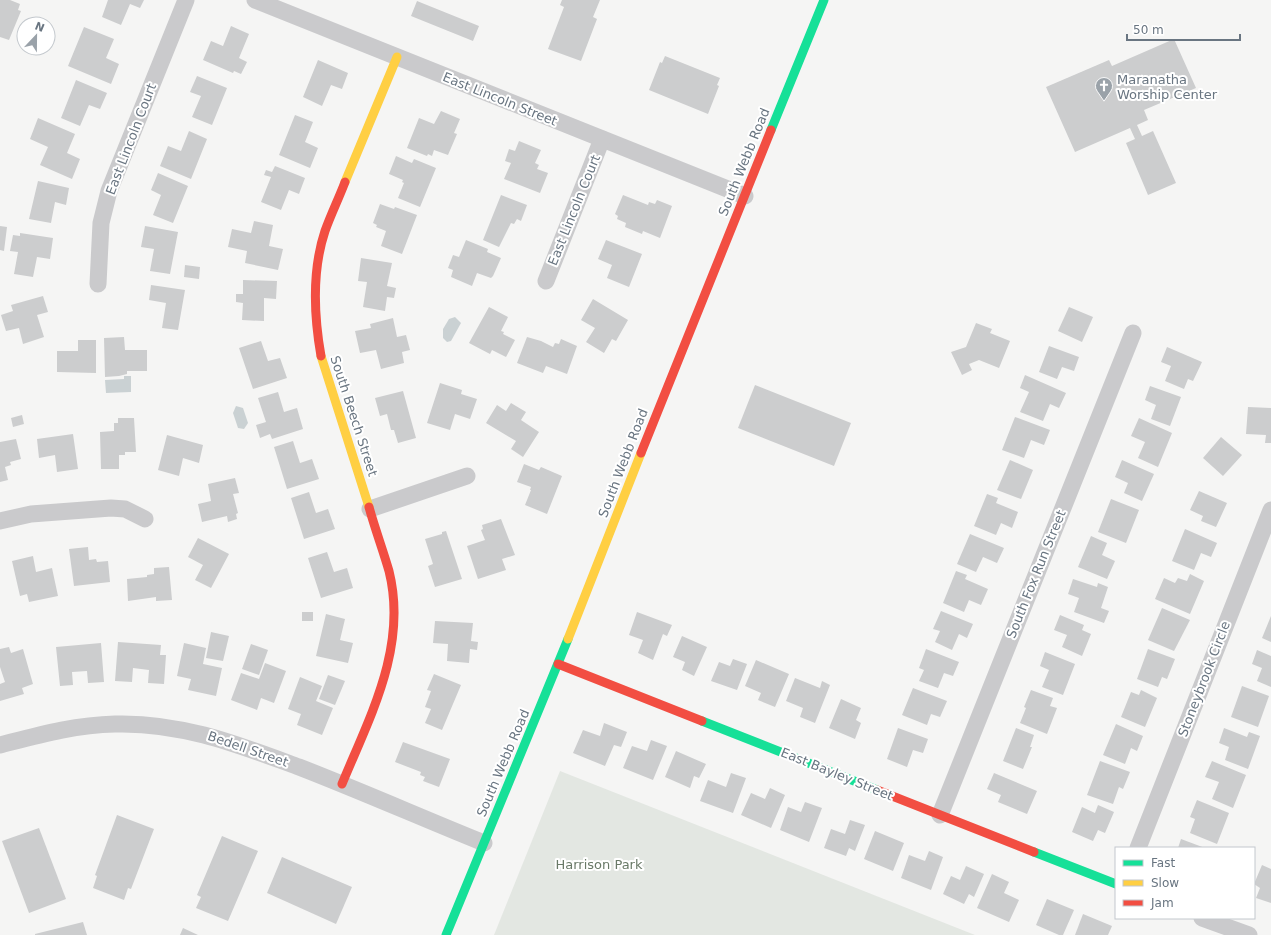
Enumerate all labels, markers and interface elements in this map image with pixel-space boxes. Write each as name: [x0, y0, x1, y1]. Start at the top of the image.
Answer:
north arrow: [16, 16, 56, 56]
scale bar: [1127, 16, 1240, 42]
text: N: [33, 19, 46, 35]
text: 50 m: [1133, 23, 1164, 37]
street label: East Lincoln Street: [441, 69, 559, 129]
place label: Maranatha Worship Center: [1117, 72, 1218, 102]
church icon: Maranatha Worship Center: [1094, 76, 1114, 101]
street label: East Lincoln Court: [103, 81, 159, 197]
street label: South Webb Road: [715, 106, 773, 218]
street label: East Lincoln Court: [545, 152, 603, 268]
street label: South Beech Street: [327, 354, 381, 478]
street label: South Webb Road: [595, 407, 651, 519]
street label: South Fox Run Street: [1003, 508, 1069, 640]
street label: Stoneybrook Circle: [1175, 619, 1233, 739]
street label: South Webb Road: [474, 707, 532, 819]
street label: Bedell Street: [206, 728, 290, 770]
street label: East Bayley Street: [779, 745, 895, 803]
legend: [1115, 847, 1255, 919]
text: Fast: [1151, 856, 1175, 870]
park label: Harrison Park: [555, 857, 643, 872]
text: Slow: [1151, 876, 1179, 890]
text: Jam: [1150, 896, 1174, 910]

